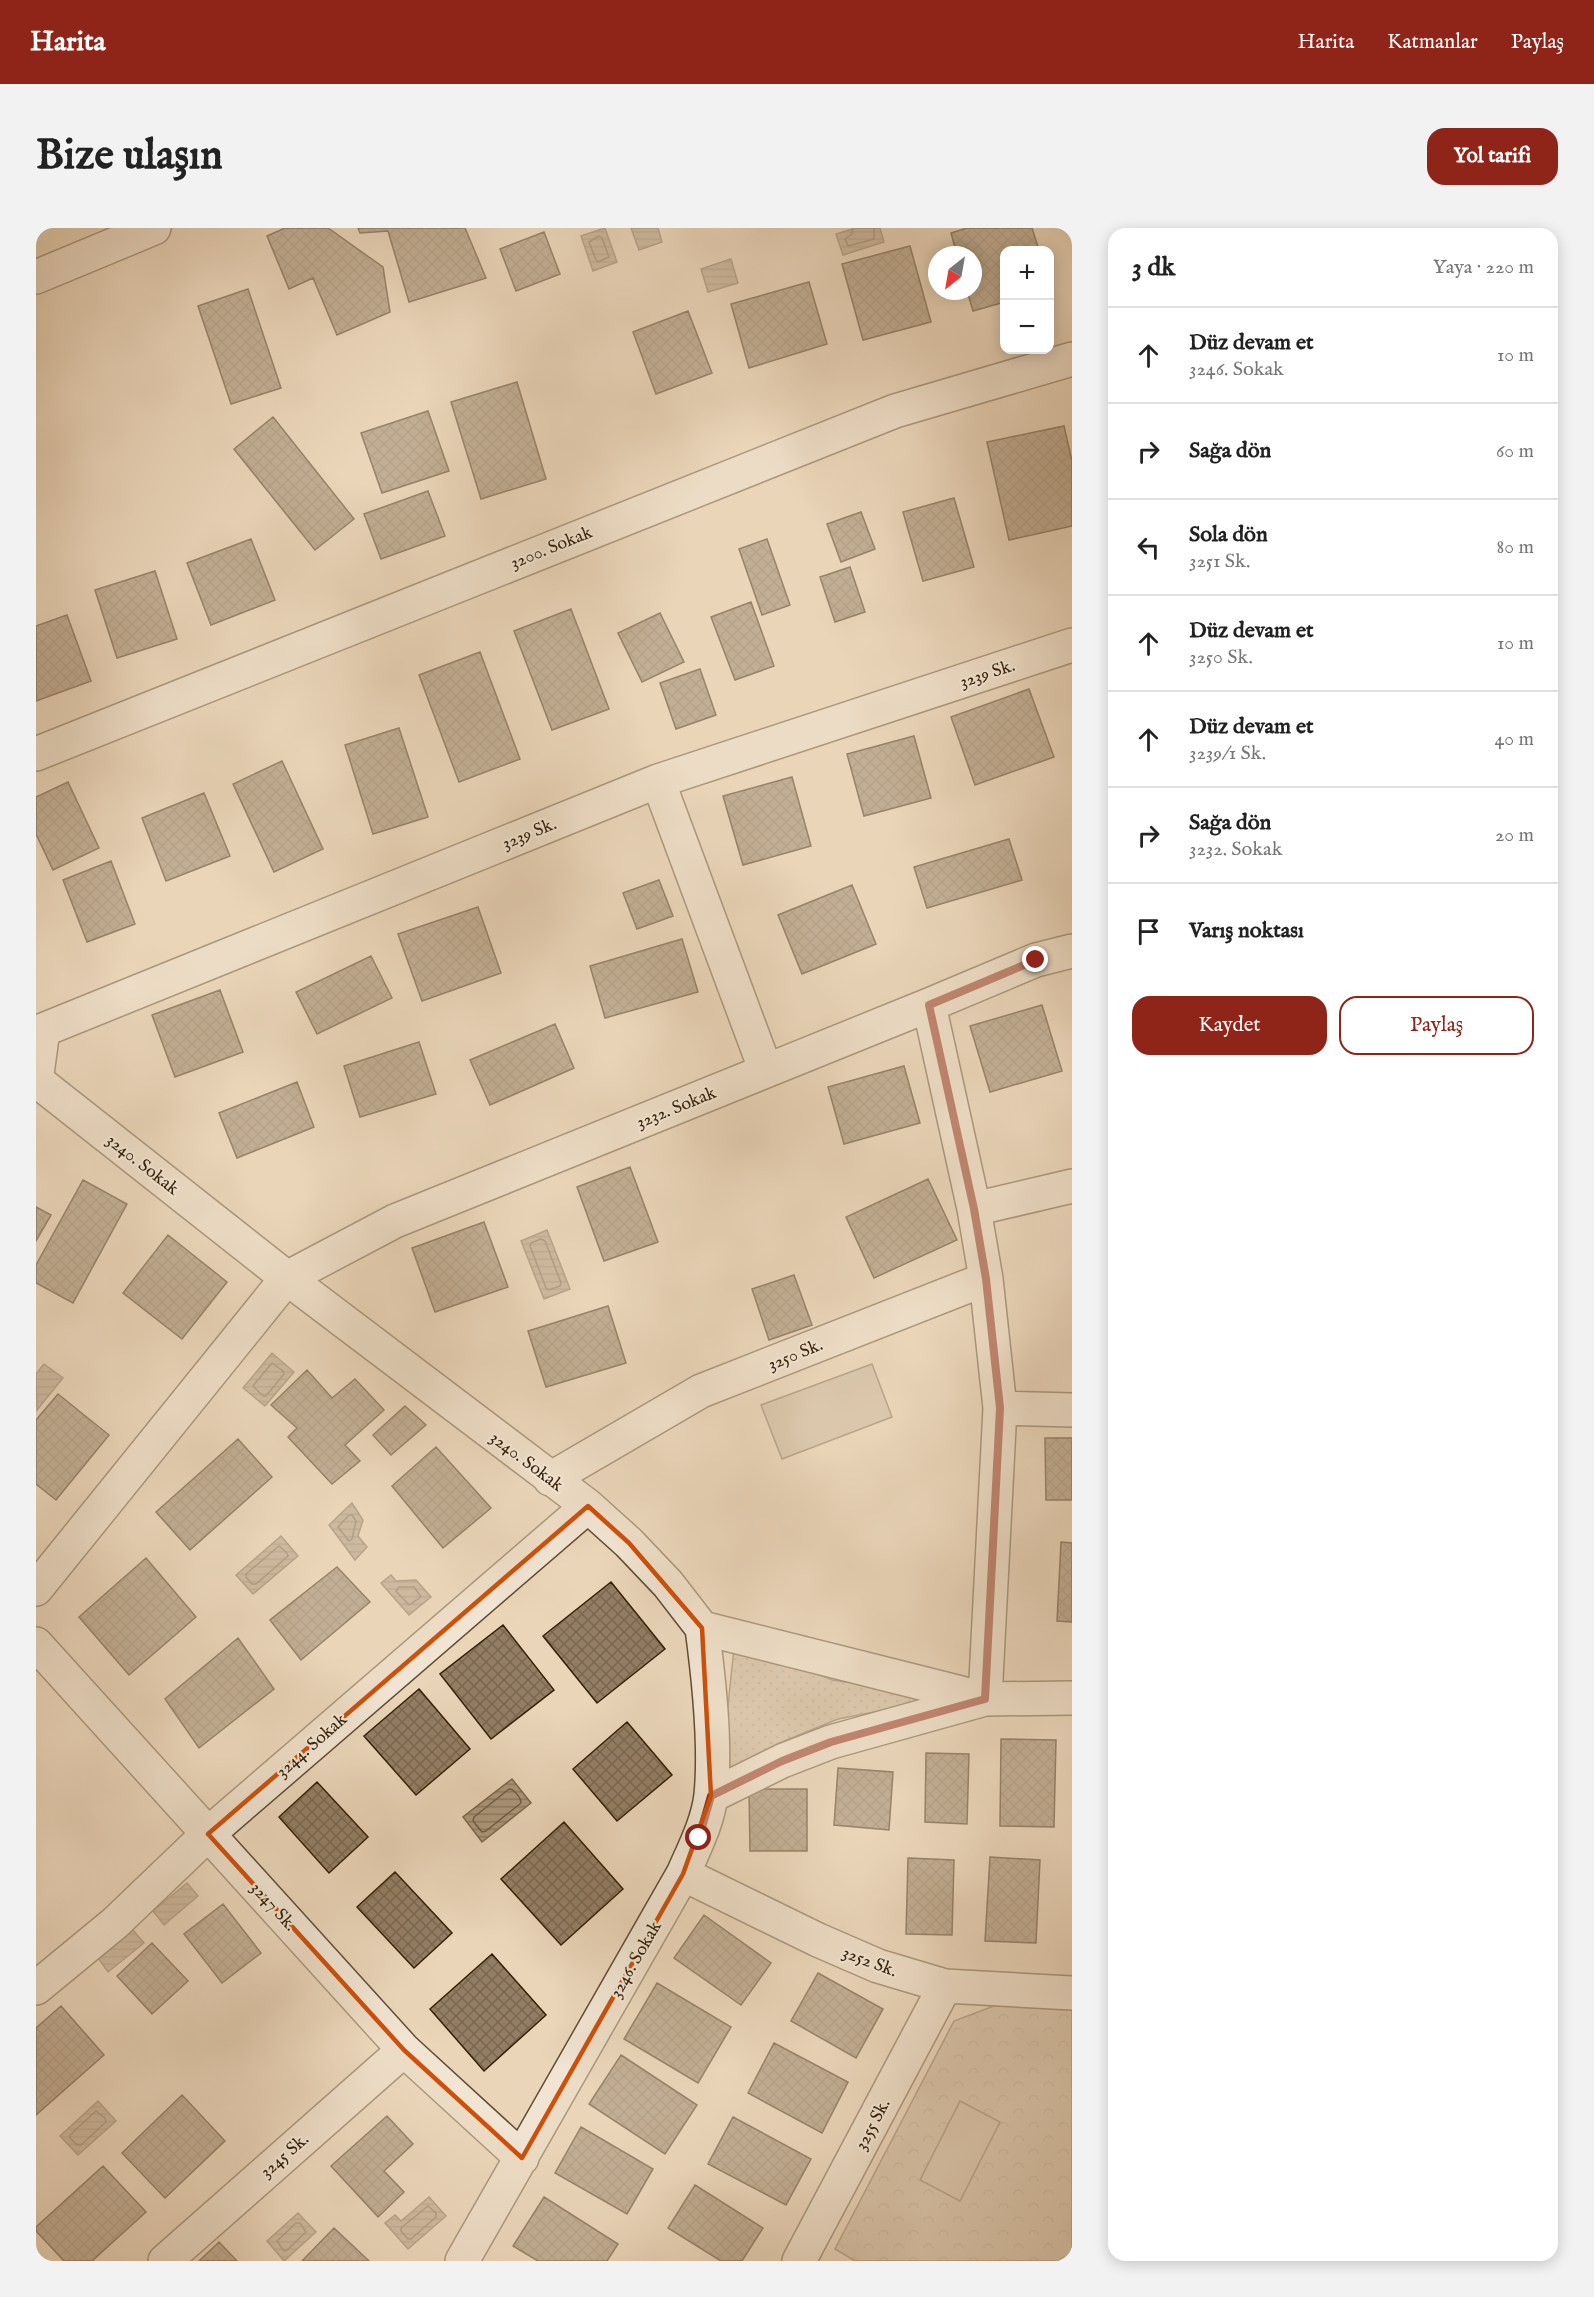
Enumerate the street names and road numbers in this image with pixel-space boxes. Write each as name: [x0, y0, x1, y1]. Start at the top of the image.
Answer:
street label: 3200. Sokak: [507, 521, 596, 575]
street label: 3239 Sk.: [957, 655, 1018, 694]
street label: 3239 Sk.: [499, 813, 560, 856]
street label: 3232. Sokak: [633, 1082, 720, 1135]
street label: 3240. Sokak: [101, 1129, 184, 1201]
street label: 3250 Sk.: [765, 1334, 826, 1377]
street label: 3240. Sokak: [485, 1427, 568, 1498]
street label: 3244. Sokak: [272, 1709, 353, 1783]
street label: 3247 Sk.: [245, 1877, 301, 1937]
street label: 3246. Sokak: [605, 1917, 668, 2002]
street label: 3252 Sk.: [839, 1941, 900, 1983]
street label: 3255 Sk.: [850, 2095, 896, 2154]
street label: 3245 Sk.: [256, 2129, 314, 2184]

